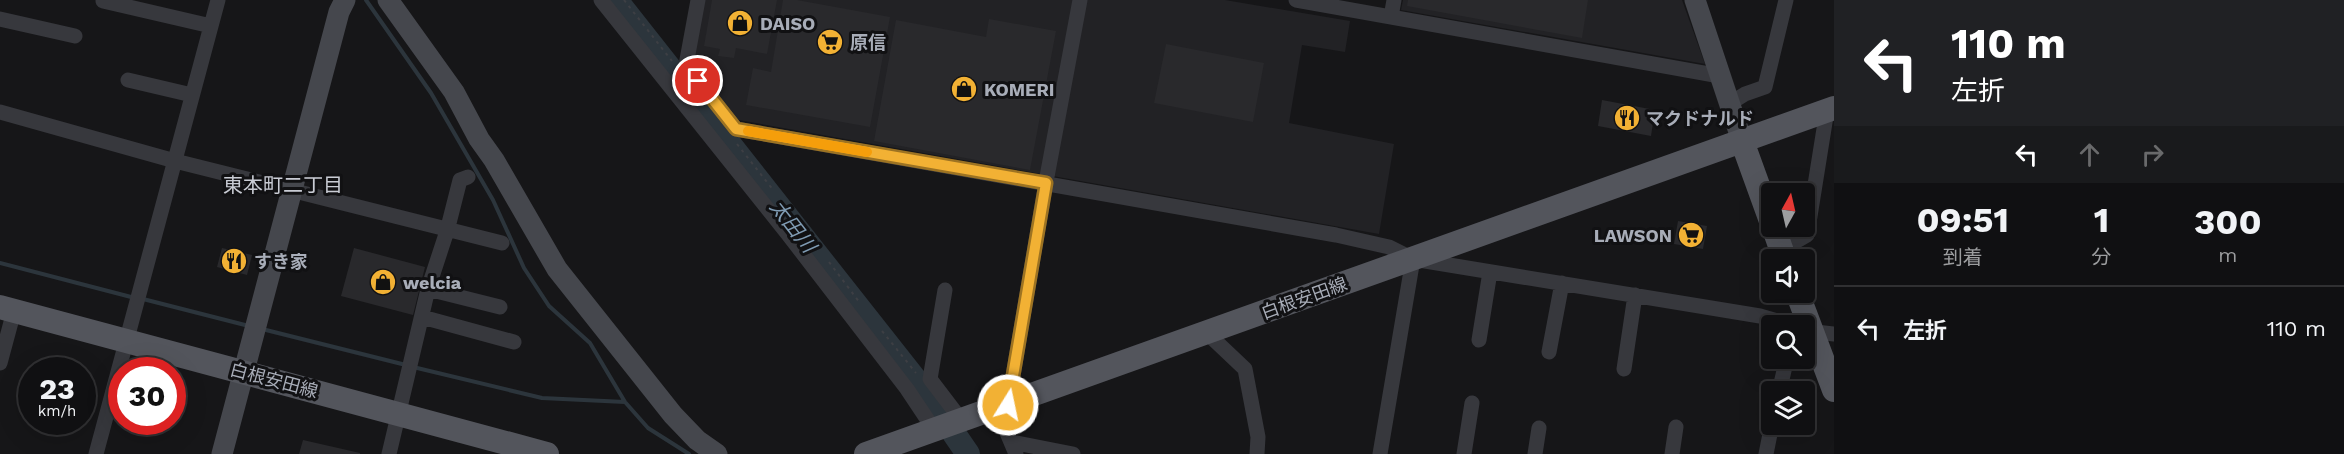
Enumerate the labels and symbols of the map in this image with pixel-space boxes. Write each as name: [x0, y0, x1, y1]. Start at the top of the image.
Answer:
shop icon: DAISO: [725, 8, 755, 38]
place label: DAISO: [760, 13, 815, 34]
supermarket icon: 原信: [815, 27, 845, 57]
place label: 原信: [850, 32, 886, 53]
pin: [672, 55, 723, 106]
shop icon: KOMERI: [949, 74, 979, 104]
place label: KOMERI: [984, 79, 1055, 100]
restaurant icon: マクドナルド: [1612, 103, 1642, 133]
place label: マクドナルド: [1646, 108, 1754, 129]
district label: 東本町二丁目: [223, 173, 343, 197]
north arrow: [1761, 183, 1815, 237]
water label: 太田川: [765, 195, 822, 259]
supermarket icon: LAWSON: [1676, 220, 1706, 250]
place label: LAWSON: [1594, 225, 1672, 246]
restaurant icon: すき家: [219, 246, 249, 276]
place label: すき家: [254, 251, 308, 272]
shop icon: welcia: [368, 267, 398, 297]
place label: welcia: [403, 272, 462, 293]
street label: 白根安田線: [1258, 273, 1350, 323]
speed limit sign: 30: [108, 357, 186, 435]
street label: 白根安田線: [228, 358, 320, 402]
position arrow: [976, 373, 1040, 437]

